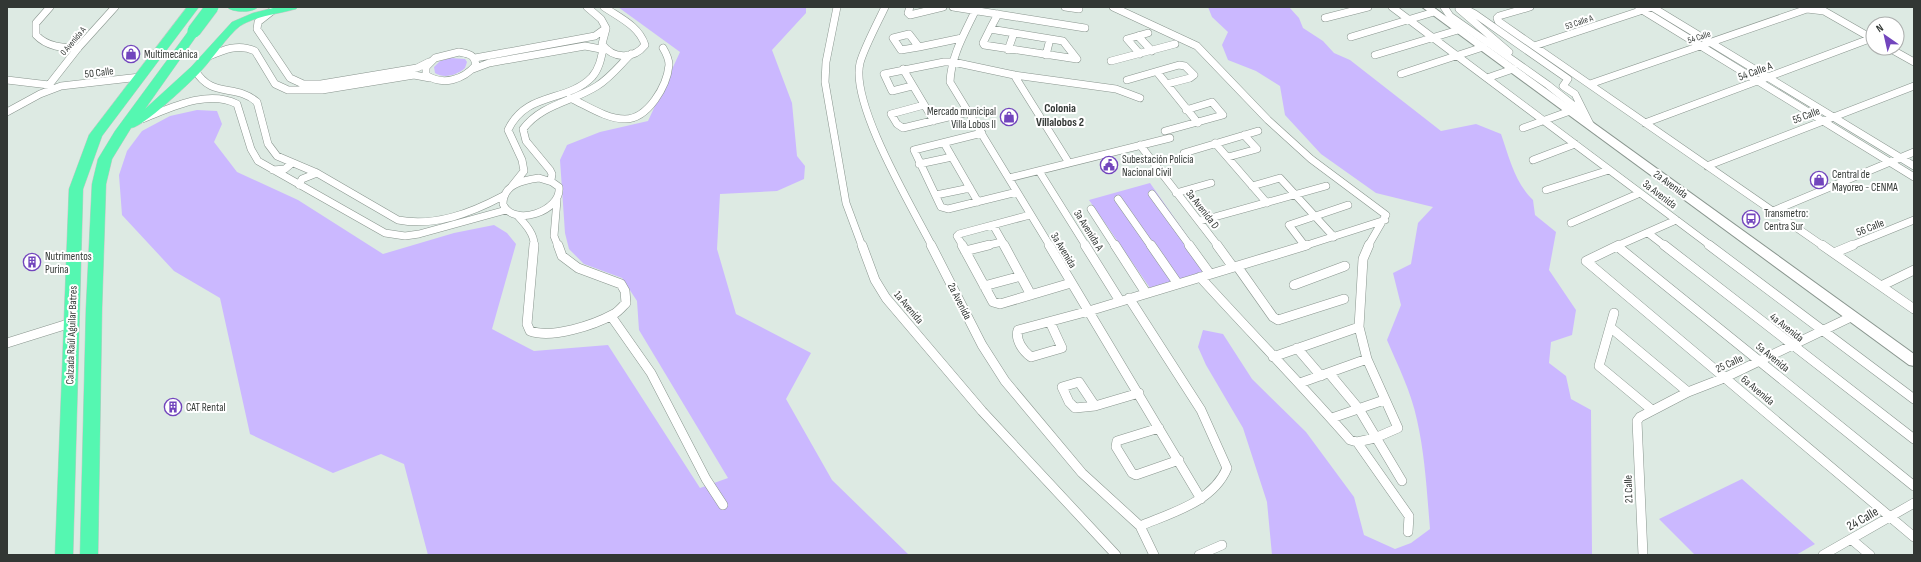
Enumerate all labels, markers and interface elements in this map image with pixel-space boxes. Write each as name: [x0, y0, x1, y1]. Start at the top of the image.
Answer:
street label: 53 Calle A: [1564, 13, 1595, 32]
north arrow: [1865, 16, 1905, 56]
text: N: [1874, 21, 1886, 35]
street label: 0 Avenida A: [58, 25, 89, 58]
street label: 54 Calle: [1686, 29, 1712, 46]
shop icon: Multimecánica: [121, 44, 141, 64]
place label: Multimecánica: [144, 48, 198, 61]
street label: 54 Calle A: [1736, 59, 1774, 84]
street label: 50 Calle: [84, 64, 114, 81]
district label: Colonia Villalobos 2: [1036, 101, 1084, 130]
street label: 55 Calle: [1791, 104, 1822, 127]
place label: Mercado municipal Villa Lobos II: [927, 105, 996, 131]
shop icon: Mercado municipal Villa Lobos II: [999, 107, 1019, 127]
place label: Subestación Policía Nacional Civil: [1122, 153, 1193, 179]
public building icon: Subestación Policía Nacional Civil: [1099, 155, 1119, 175]
street label: 2a Avenida: [1651, 168, 1690, 201]
place label: Central de Mayoreo - CENMA: [1832, 168, 1898, 194]
shop icon: Central de Mayoreo - CENMA: [1809, 170, 1829, 190]
street label: 3a Avenida: [1640, 177, 1679, 211]
street label: 3a Avenida D: [1183, 187, 1222, 232]
street label: 3a Avenida A: [1071, 207, 1106, 253]
place label: Transmetro: Centra Sur: [1764, 207, 1808, 233]
bus stop icon: Transmetro: Centra Sur: [1741, 209, 1761, 229]
street label: 56 Calle: [1854, 216, 1886, 239]
street label: 3a Avenida: [1048, 230, 1079, 270]
place label: Nutrimentos Purina: [45, 250, 92, 276]
building icon: Nutrimentos Purina: [22, 252, 42, 272]
street label: 2a Avenida: [945, 281, 974, 322]
street label: Calzada Raúl Aguilar Batres: [63, 285, 80, 385]
street label: 1a Avenida: [891, 288, 926, 326]
street label: 4a Avenida: [1767, 310, 1806, 345]
street label: 5a Avenida: [1753, 340, 1792, 375]
street label: 25 Calle: [1714, 352, 1745, 375]
street label: 6a Avenida: [1738, 373, 1777, 408]
building icon: CAT Rental: [163, 397, 183, 417]
place label: CAT Rental: [186, 401, 226, 414]
street label: 21 Calle: [1622, 475, 1635, 503]
street label: 24 Calle: [1844, 503, 1881, 534]

